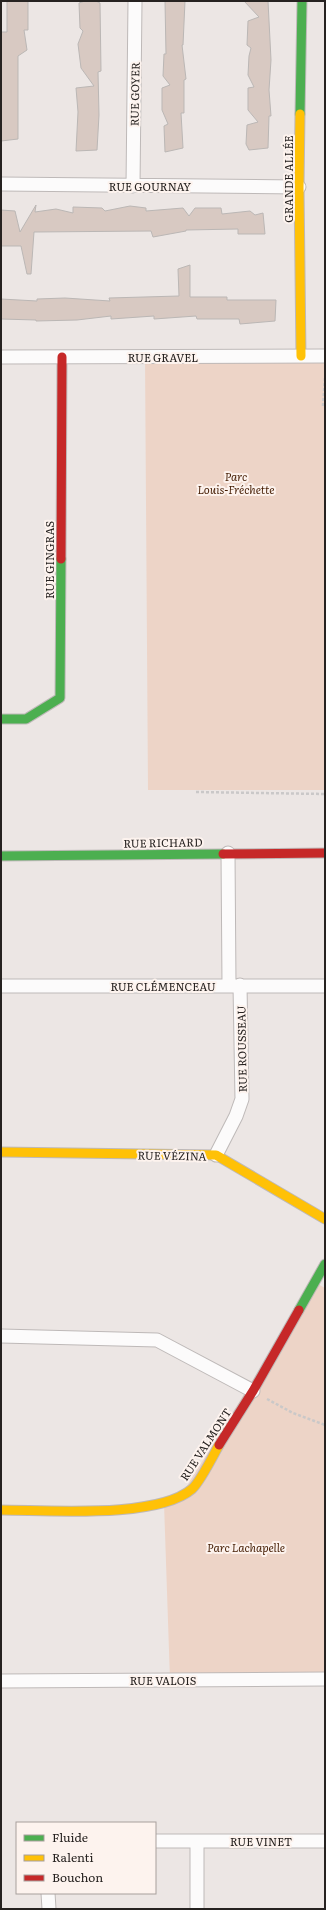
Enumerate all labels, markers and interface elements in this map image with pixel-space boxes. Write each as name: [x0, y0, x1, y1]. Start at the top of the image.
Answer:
street label: RUE GOYER: [125, 62, 143, 126]
street label: GRANDE ALLÉE: [280, 135, 296, 223]
street label: RUE GOURNAY: [109, 178, 191, 194]
street label: RUE GRAVEL: [128, 349, 198, 365]
park label: Parc Louis-Fréchette: [197, 468, 275, 497]
street label: RUE GINGRAS: [41, 521, 57, 599]
street label: RUE RICHARD: [123, 833, 203, 851]
street label: RUE CLÉMENCEAU: [110, 978, 216, 994]
street label: RUE ROUSSEAU: [232, 1005, 250, 1092]
street label: RUE VÉZINA: [137, 1146, 207, 1164]
street label: RUE VALMONT: [176, 1405, 234, 1483]
park label: Parc Lachapelle: [207, 1539, 285, 1555]
street label: RUE VALOIS: [130, 1672, 196, 1688]
legend: [16, 1822, 156, 1894]
text: Fluide: [52, 1828, 88, 1846]
street label: RUE VINET: [230, 1833, 292, 1849]
text: Ralenti: [52, 1848, 93, 1866]
text: Bouchon: [52, 1868, 103, 1886]

